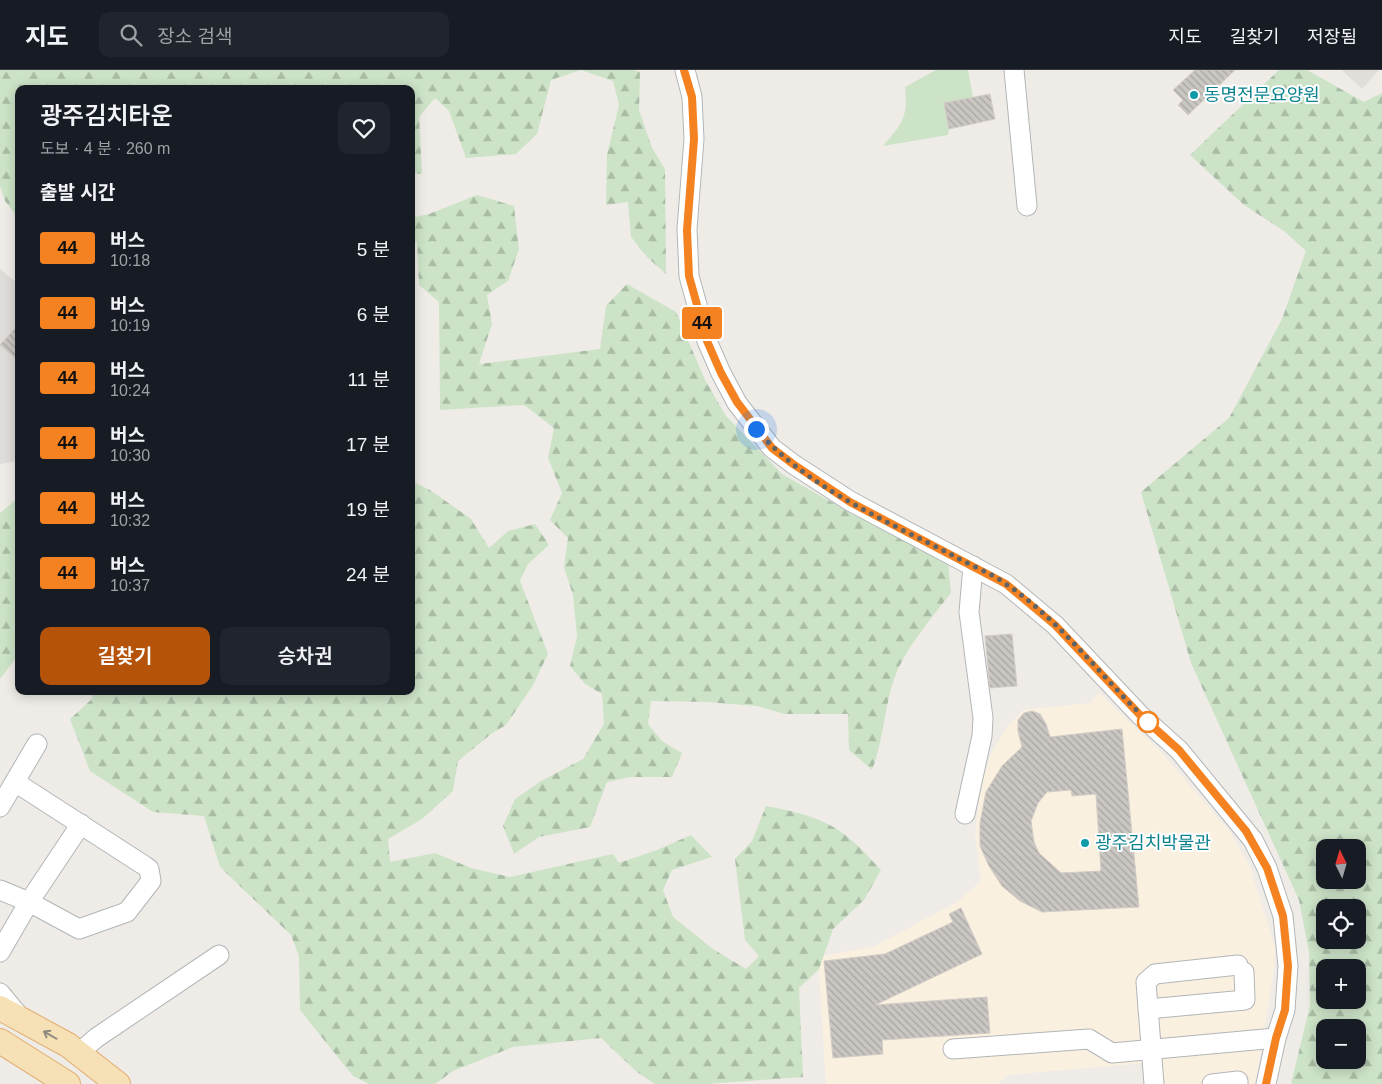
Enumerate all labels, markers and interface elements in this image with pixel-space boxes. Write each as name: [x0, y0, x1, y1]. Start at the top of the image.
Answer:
search box: [99, 12, 449, 57]
icon: search: [117, 21, 145, 49]
text: 지도: [25, 23, 69, 50]
text: 장소 검색: [157, 26, 232, 47]
text: 지도: [1169, 27, 1202, 47]
text: 길찾기: [1230, 27, 1279, 47]
text: 저장됨: [1307, 27, 1357, 47]
place label: 동명전문요양원: [1204, 85, 1320, 105]
marker: 동명전문요양원: [1188, 89, 1200, 101]
text: 광주김치타운: [40, 102, 172, 129]
button: heart: [338, 102, 390, 154]
text: 도보 · 4 분 · 260 m: [40, 140, 170, 157]
text: 출발 시간: [40, 182, 115, 203]
text: 버스: [110, 230, 145, 251]
text: 44: [57, 238, 78, 258]
text: 5 분: [357, 239, 390, 260]
text: 10:18: [110, 252, 150, 269]
text: 버스: [110, 295, 145, 316]
text: 44: [57, 303, 78, 323]
text: 6 분: [357, 304, 390, 325]
line badge: 44: [680, 307, 724, 339]
text: 44: [692, 313, 712, 333]
text: 10:19: [110, 317, 150, 334]
text: 버스: [110, 360, 145, 381]
text: 44: [57, 368, 78, 388]
text: 11 분: [348, 369, 390, 390]
text: 10:24: [110, 382, 150, 399]
your location: [744, 417, 769, 442]
text: 버스: [110, 425, 145, 446]
text: 44: [57, 433, 78, 453]
text: 17 분: [346, 434, 390, 455]
text: 10:30: [110, 447, 150, 464]
text: 버스: [110, 490, 145, 511]
text: 44: [57, 498, 78, 518]
text: 19 분: [346, 499, 390, 520]
text: 10:32: [110, 512, 150, 529]
text: 버스: [110, 555, 145, 576]
text: 44: [57, 563, 78, 583]
text: 24 분: [346, 564, 390, 585]
text: 10:37: [110, 577, 150, 594]
button: 길찾기: [40, 627, 210, 685]
button: 승차권: [220, 627, 390, 685]
unlabelled marker: [1137, 711, 1159, 733]
place label: 광주김치박물관: [1095, 833, 1211, 853]
marker: 광주김치박물관: [1079, 837, 1091, 849]
north arrow: [1316, 839, 1366, 889]
map controls: [1316, 839, 1366, 1069]
button: locate: [1316, 899, 1366, 949]
button: +: [1316, 959, 1366, 1009]
button: −: [1316, 1019, 1366, 1069]
one-way arrow: [43, 1029, 58, 1039]

